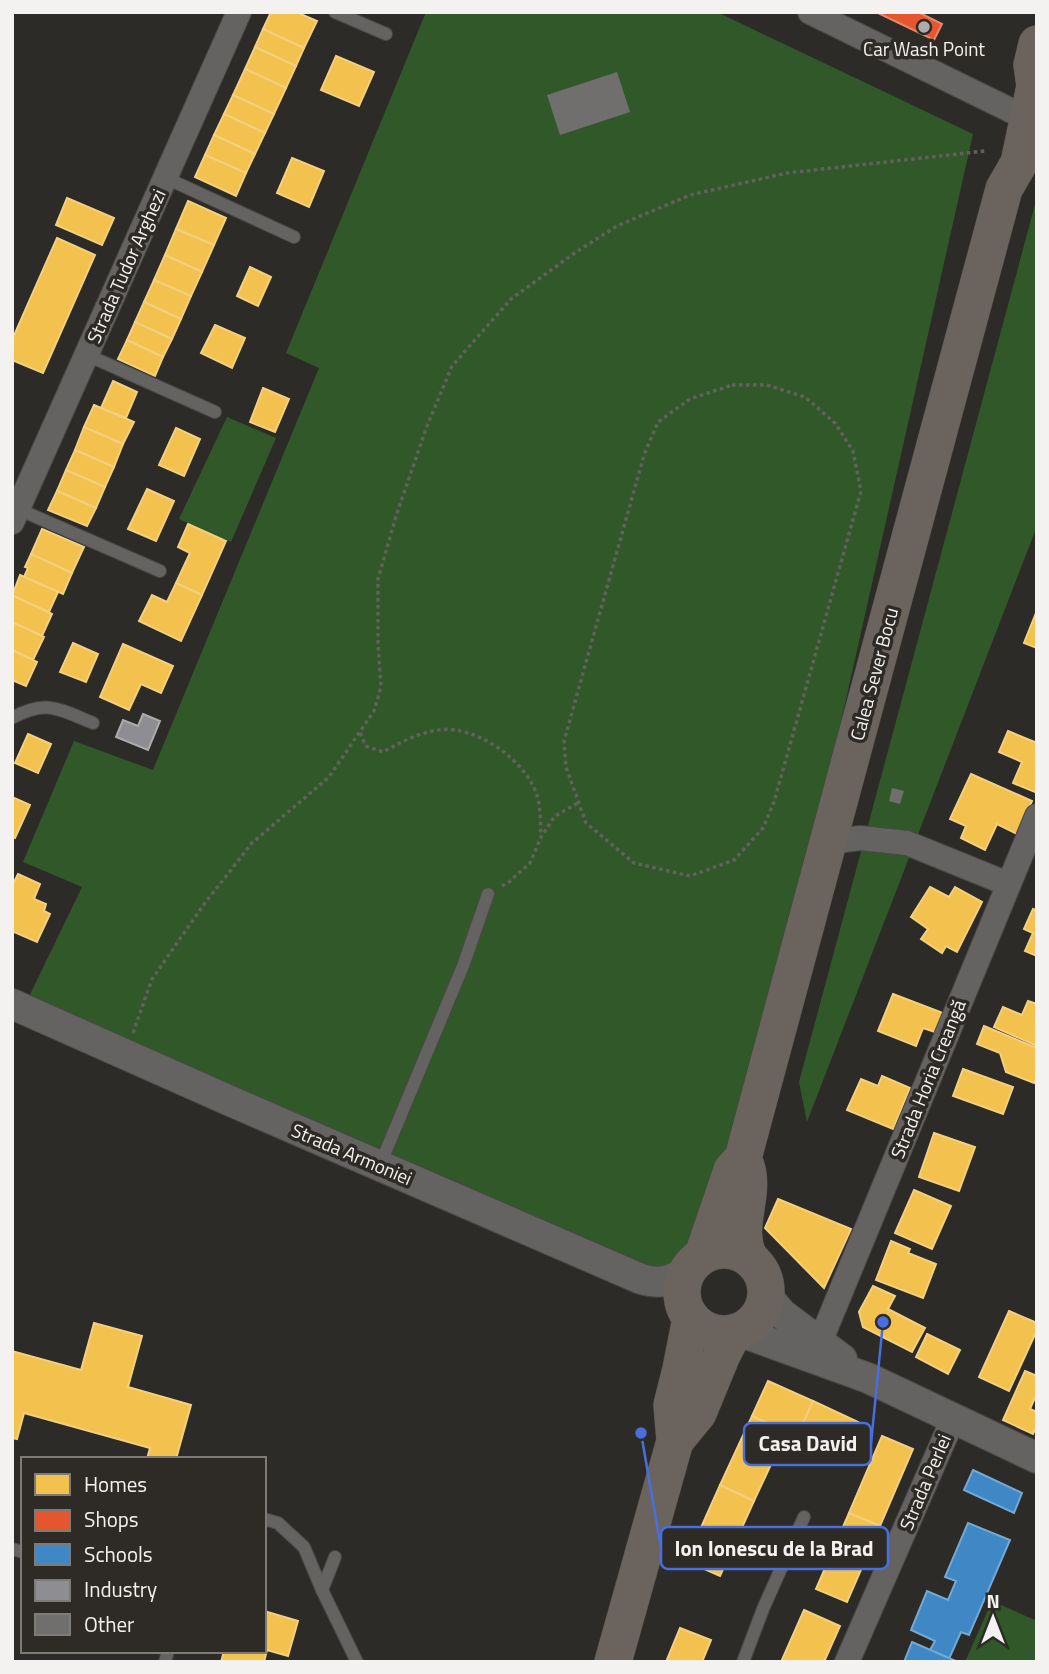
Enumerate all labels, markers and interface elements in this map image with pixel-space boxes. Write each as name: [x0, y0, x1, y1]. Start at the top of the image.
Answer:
marker: Car Wash Point: [916, 19, 932, 35]
place label: Car Wash Point: [863, 34, 985, 63]
street label: Strada Tudor Arghezi: [79, 184, 173, 348]
street label: Calea Sever Bocu: [842, 604, 905, 744]
street label: Strada Horia Creangă: [882, 995, 973, 1163]
street label: Strada Armoniei: [287, 1115, 417, 1192]
callout: Casa David: [744, 1423, 871, 1465]
text: Casa David: [759, 1427, 857, 1459]
street label: Strada Perlei: [891, 1429, 958, 1534]
legend: [21, 1457, 266, 1653]
text: Homes: [84, 1468, 147, 1500]
text: Shops: [84, 1503, 139, 1535]
callout: Ion Ionescu de la Brad: [661, 1527, 888, 1569]
text: Ion Ionescu de la Brad: [675, 1532, 873, 1564]
text: Schools: [84, 1538, 153, 1570]
text: Industry: [84, 1573, 157, 1605]
north arrow: [958, 1583, 1028, 1653]
text: N: [986, 1586, 1000, 1615]
text: Other: [84, 1608, 134, 1640]

